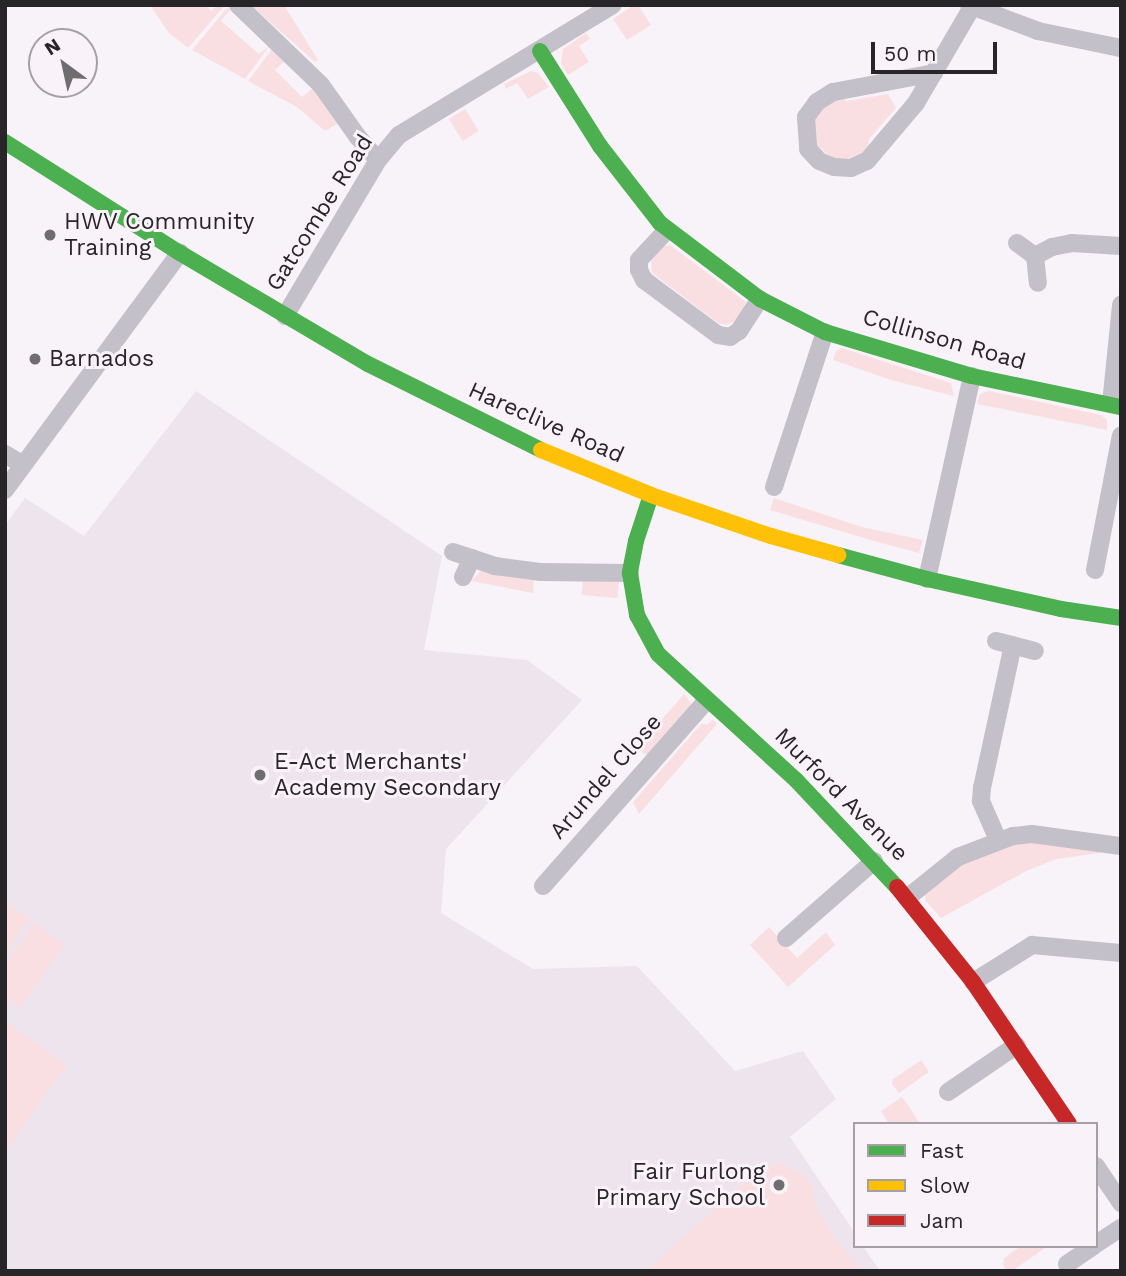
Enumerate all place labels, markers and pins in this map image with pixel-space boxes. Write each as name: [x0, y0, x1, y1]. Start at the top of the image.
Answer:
place label: HWV Community Training: [64, 208, 255, 262]
marker: HWV Community Training: [42, 227, 58, 243]
place label: Barnados: [49, 345, 154, 373]
marker: Barnados: [27, 351, 43, 367]
place label: E-Act Merchants' Academy Secondary: [274, 748, 501, 802]
marker: E-Act Merchants' Academy Secondary: [252, 767, 268, 783]
place label: Fair Furlong Primary School: [595, 1158, 765, 1212]
marker: Fair Furlong Primary School: [771, 1177, 787, 1193]

